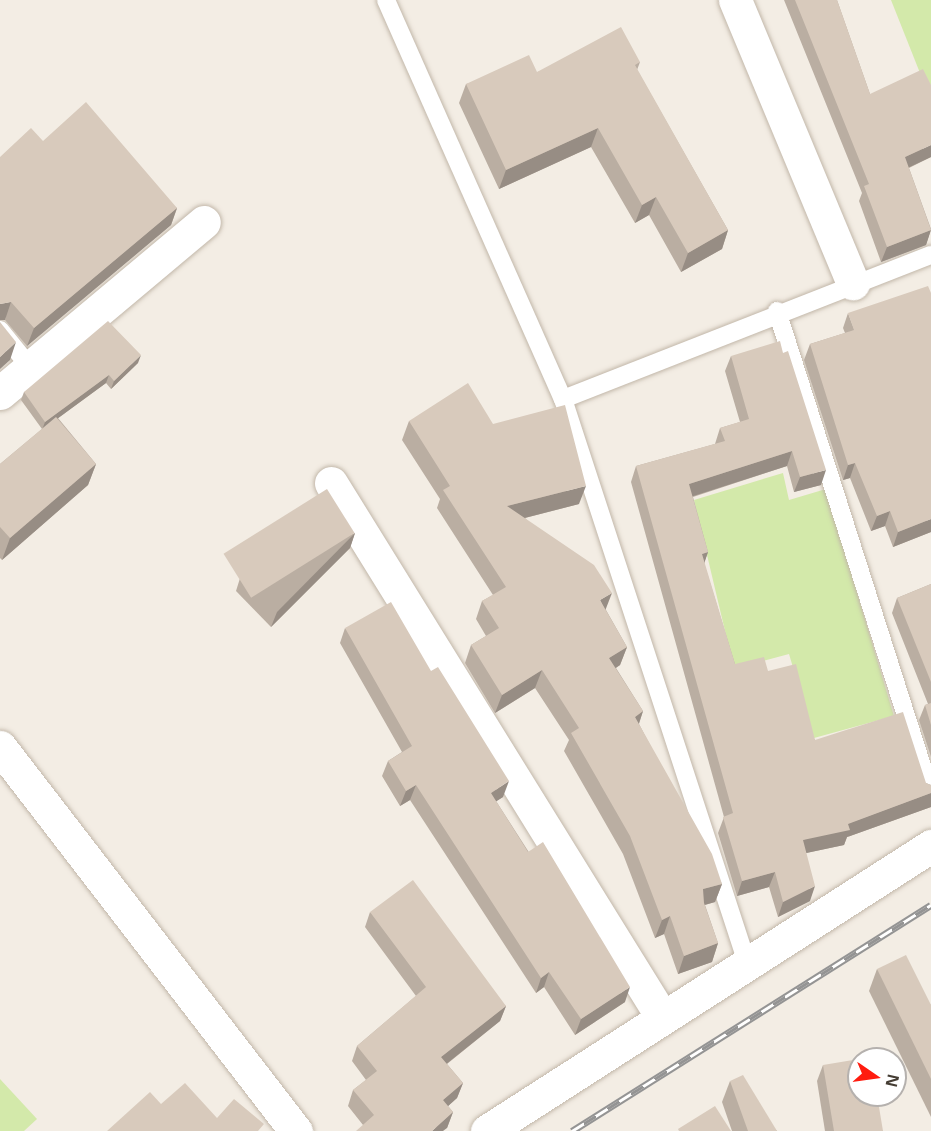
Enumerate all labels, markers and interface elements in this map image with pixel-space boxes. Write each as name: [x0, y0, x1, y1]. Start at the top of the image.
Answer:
north arrow: [847, 1047, 907, 1107]
text: N: [880, 1072, 905, 1089]

